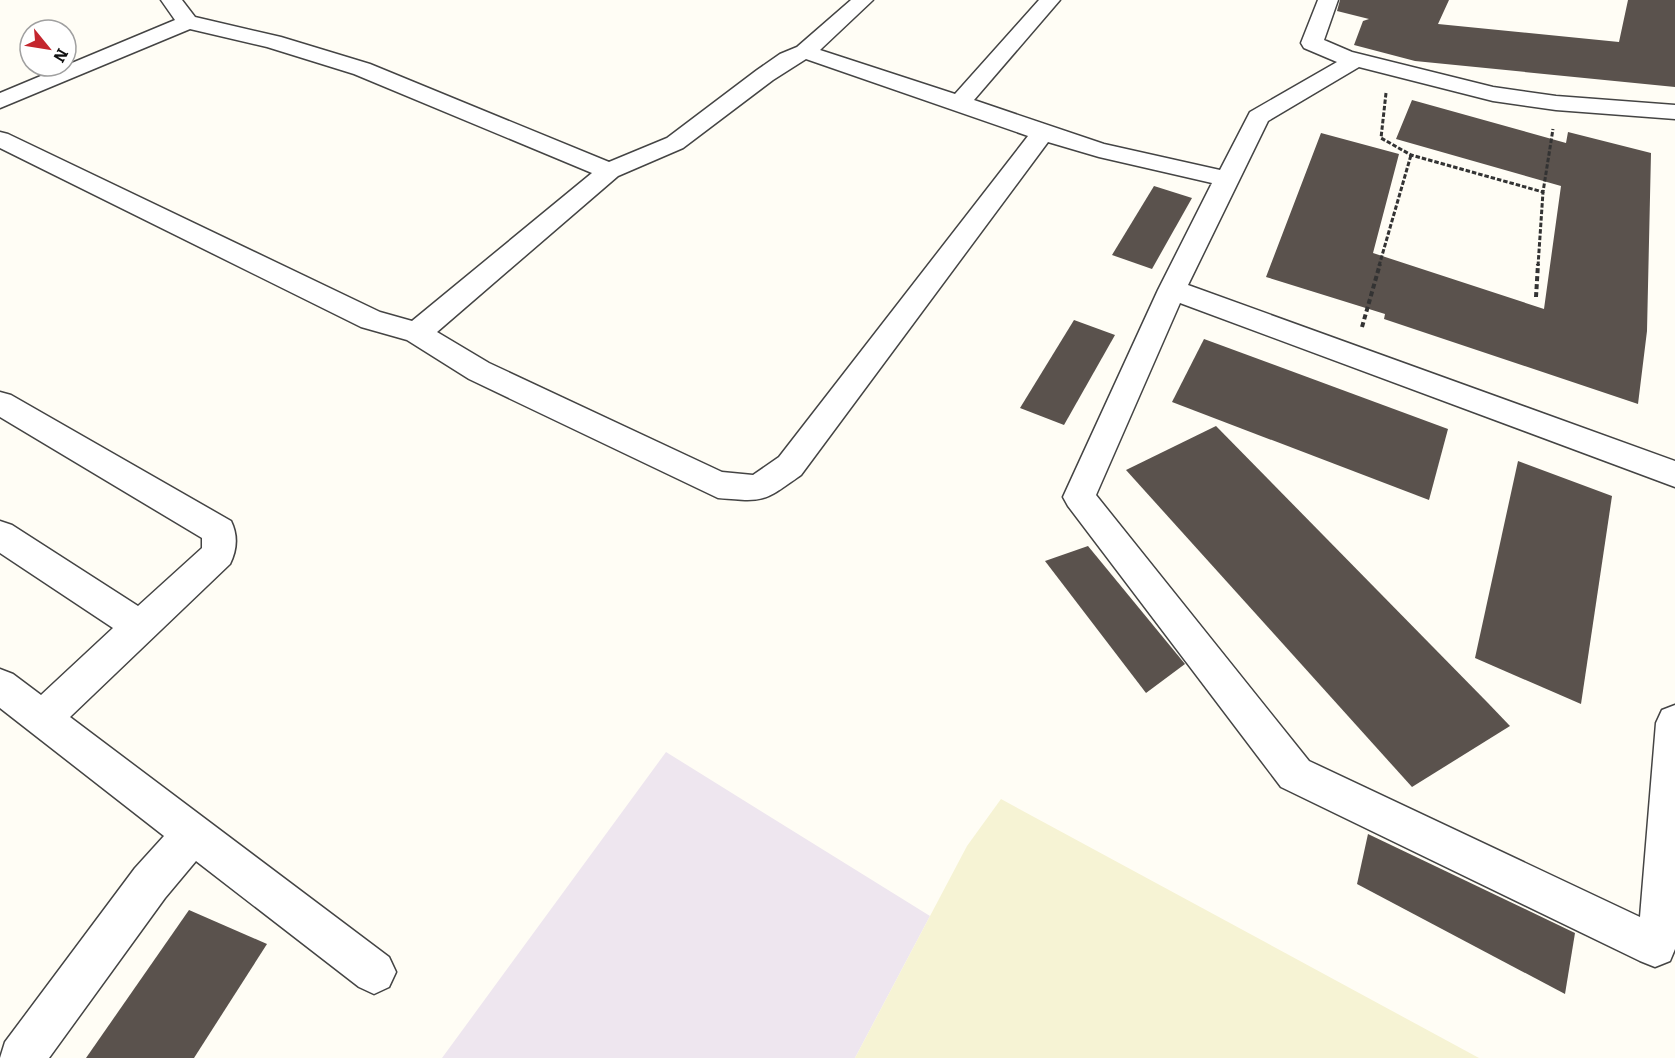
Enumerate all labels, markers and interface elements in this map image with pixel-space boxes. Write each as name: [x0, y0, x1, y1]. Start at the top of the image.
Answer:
north arrow: [18, 18, 78, 78]
text: N: [49, 45, 72, 65]

